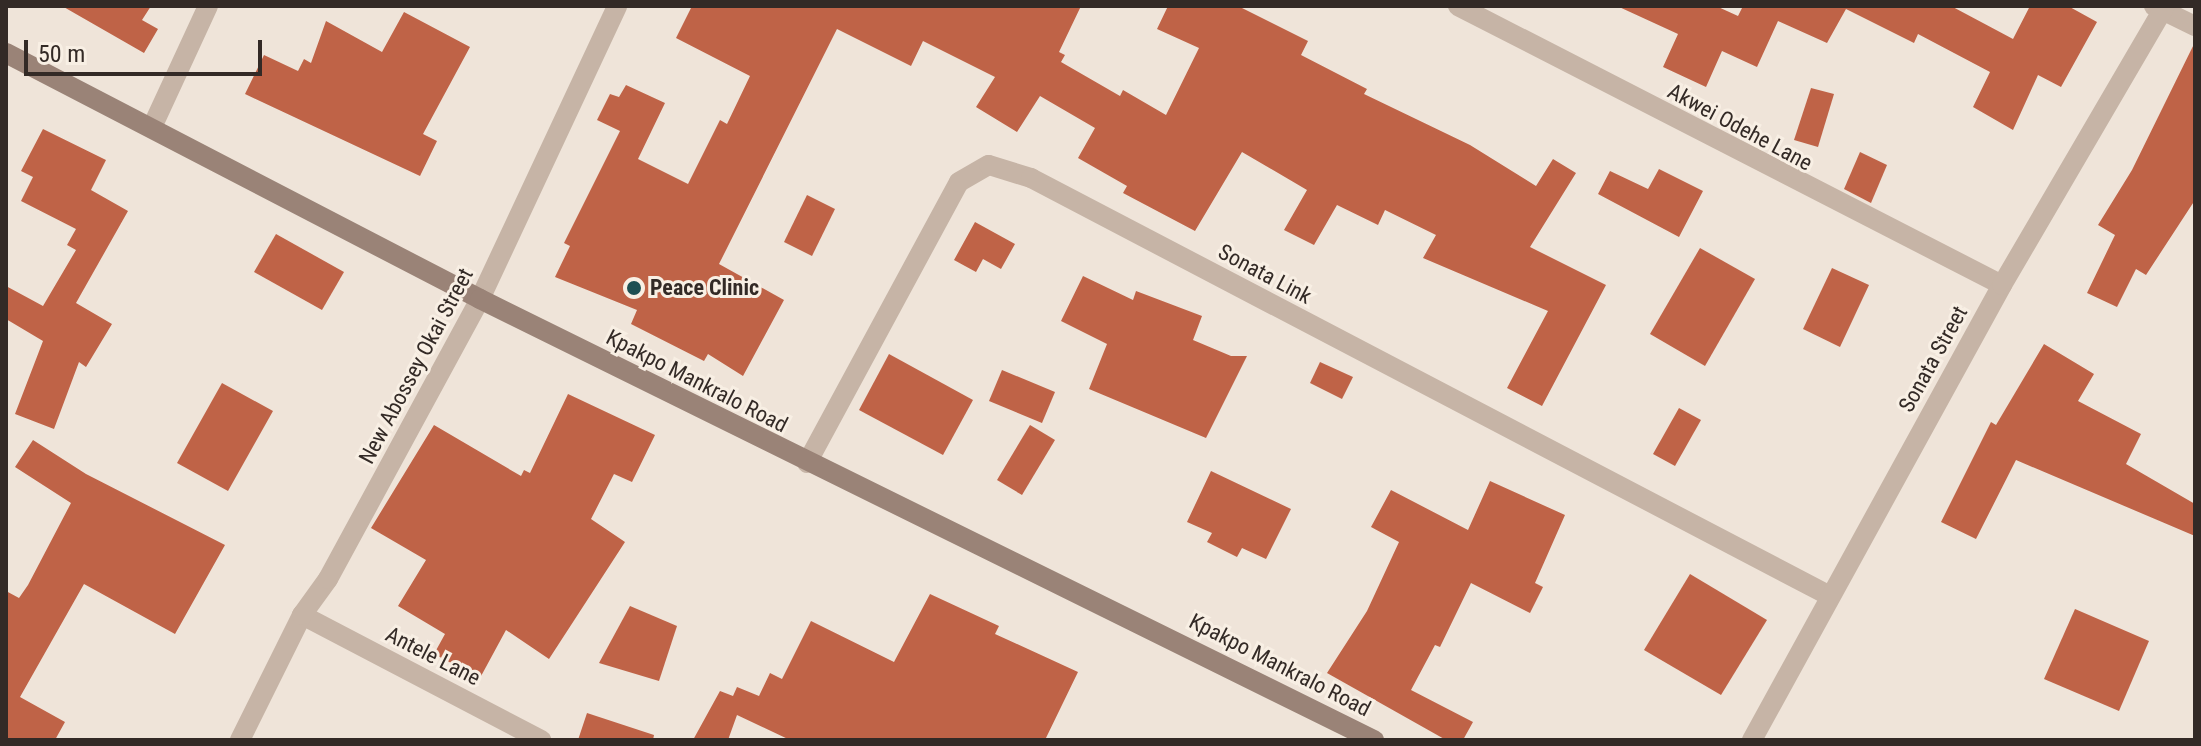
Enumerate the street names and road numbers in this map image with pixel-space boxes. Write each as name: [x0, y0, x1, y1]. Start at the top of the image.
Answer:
street label: Akwei Odehe Lane: [1663, 78, 1817, 176]
street label: Sonata Link: [1214, 238, 1316, 310]
street label: New Abossey Okai Street: [353, 264, 479, 468]
street label: Sonata Street: [1893, 301, 1973, 417]
street label: Kpakpo Mankralo Road: [602, 324, 792, 438]
street label: Kpakpo Mankralo Road: [1185, 608, 1375, 722]
street label: Antele Lane: [381, 621, 485, 691]

